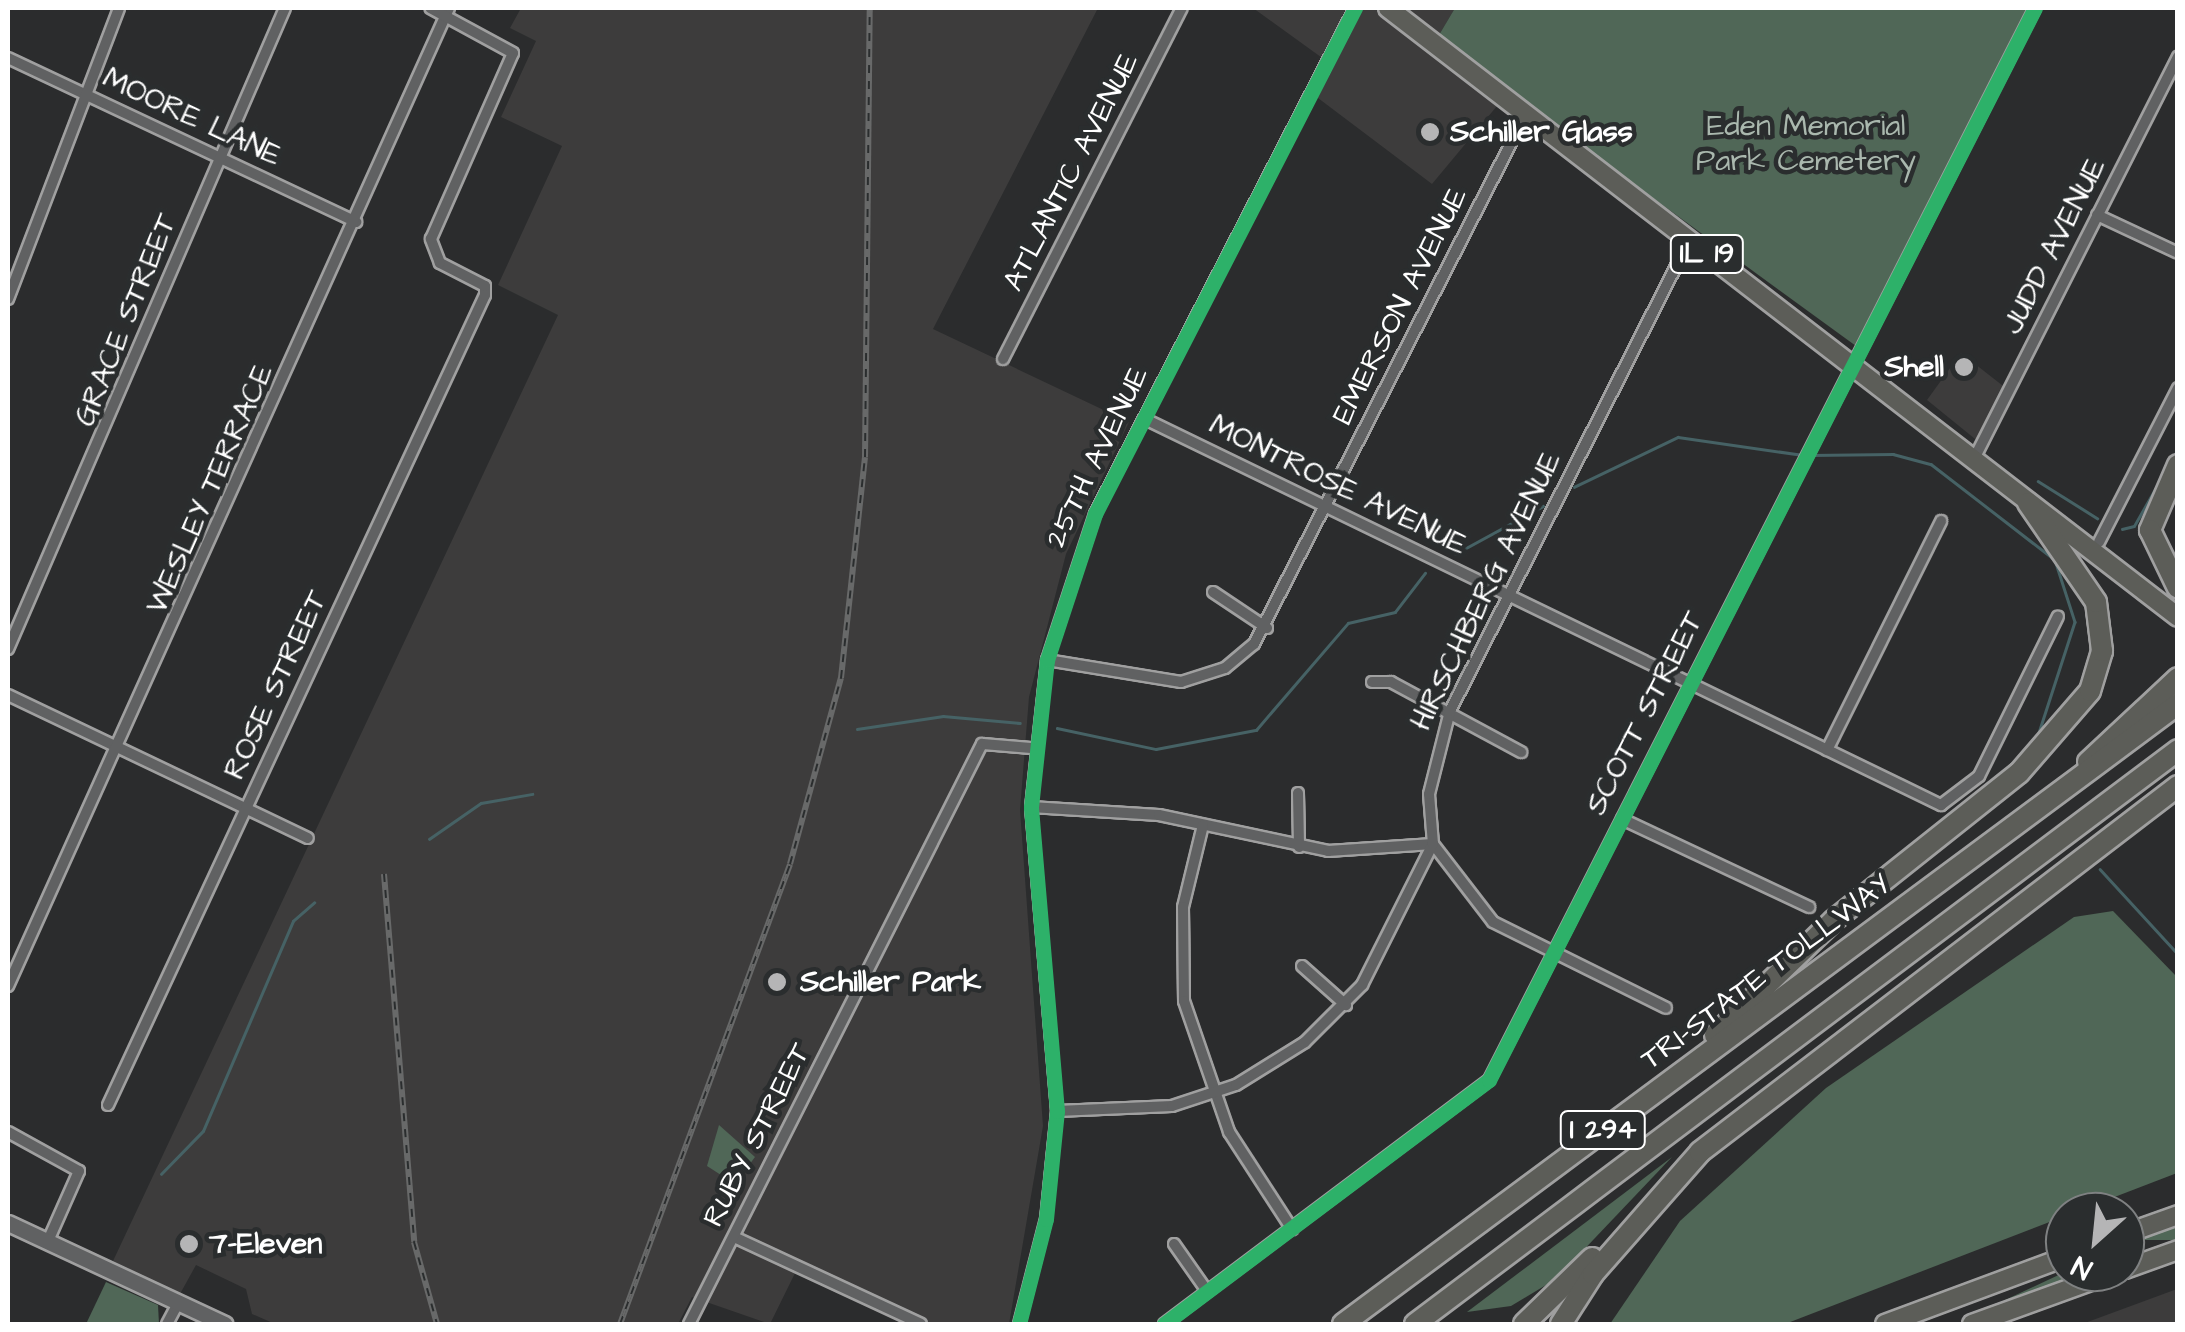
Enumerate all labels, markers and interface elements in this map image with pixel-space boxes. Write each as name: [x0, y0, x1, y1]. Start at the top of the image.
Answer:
street label: ATLANTIC AVENUE: [995, 47, 1147, 297]
street label: MOORE LANE: [97, 60, 287, 174]
park label: Eden Memorial Park Cemetery: [1696, 108, 1916, 178]
place label: Schiller Glass: [1450, 114, 1633, 150]
marker: Schiller Glass: [1419, 121, 1441, 143]
street label: JUDD AVENUE: [1994, 152, 2114, 340]
street label: EMERSON AVENUE: [1325, 182, 1475, 430]
street label: GRACE STREET: [67, 209, 185, 431]
road number: IL 19: [1670, 231, 1744, 277]
place label: Shell: [1884, 349, 1944, 385]
marker: Shell: [1953, 356, 1975, 378]
street label: WESLEY TERRACE: [139, 359, 281, 619]
street label: 25TH AVENUE: [1038, 361, 1156, 553]
street label: MONTROSE AVENUE: [1203, 407, 1473, 563]
street label: HIRSCHBERG AVENUE: [1403, 446, 1569, 736]
street label: ROSE STREET: [217, 585, 335, 785]
street label: SCOTT STREET: [1578, 605, 1712, 821]
street label: TRI-STATE TOLLWAY: [1634, 866, 1898, 1078]
place label: Schiller Park: [800, 964, 981, 1000]
marker: Schiller Park: [764, 969, 790, 995]
street label: RUBY STREET: [695, 1037, 819, 1233]
road number: I 294: [1558, 1107, 1648, 1153]
north arrow: [2045, 1192, 2145, 1292]
place label: 7-Eleven: [209, 1226, 322, 1262]
marker: 7-Eleven: [178, 1233, 200, 1255]
text: N: [2065, 1246, 2099, 1289]

